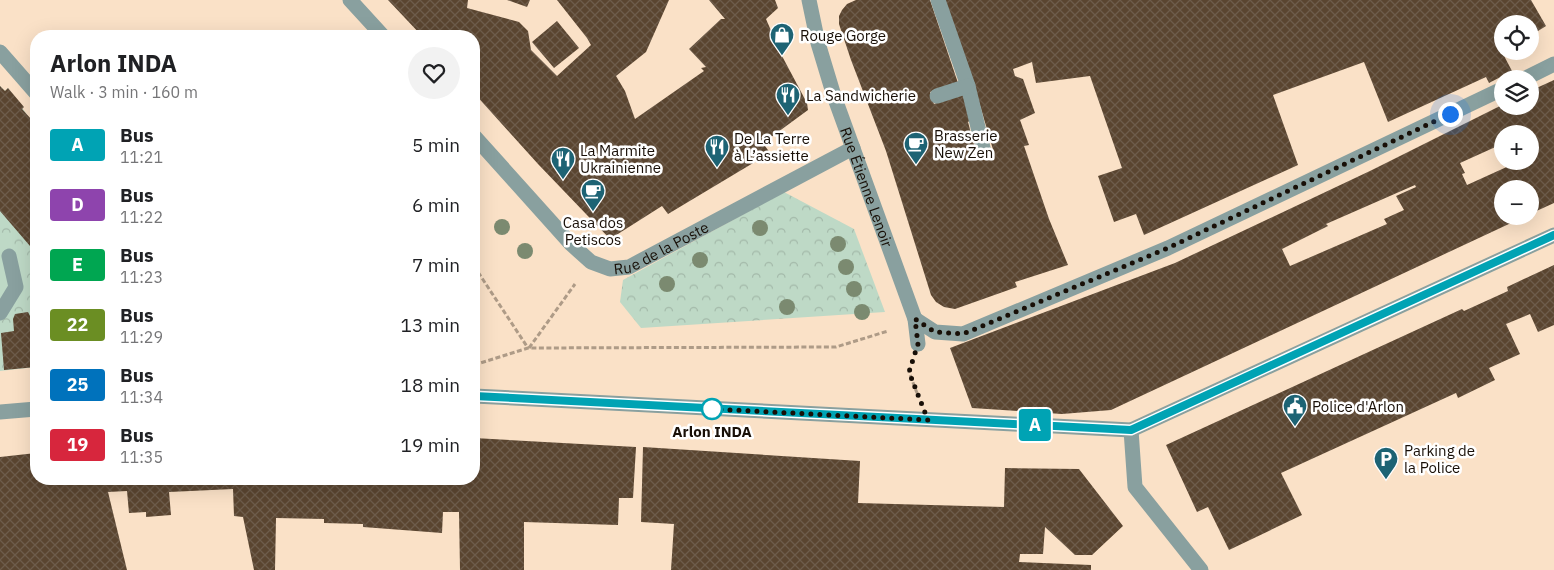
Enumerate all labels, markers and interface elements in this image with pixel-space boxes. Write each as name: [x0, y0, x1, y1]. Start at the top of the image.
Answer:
map controls: [1494, 15, 1539, 225]
button: locate: [1494, 15, 1539, 60]
shop icon: Rouge Gorge: [769, 22, 795, 56]
place label: Rouge Gorge: [800, 26, 886, 45]
text: Arlon INDA: [50, 47, 177, 79]
button: heart: [408, 47, 460, 99]
button: layers: [1494, 70, 1539, 115]
text: Walk · 3 min · 160 m: [50, 82, 198, 102]
restaurant icon: La Sandwicherie: [775, 82, 801, 116]
place label: La Sandwicherie: [806, 86, 916, 105]
your location: [1438, 102, 1463, 127]
text: Bus: [120, 123, 154, 147]
street label: Rue Étienne Lenoir: [836, 124, 898, 250]
button: +: [1494, 125, 1539, 170]
place label: Brasserie New Zen: [934, 126, 998, 162]
place label: De La Terre à L’assiette: [734, 129, 810, 165]
cafe icon: Brasserie New Zen: [903, 131, 929, 165]
text: A: [71, 133, 84, 156]
text: 5 min: [412, 133, 460, 157]
restaurant icon: De La Terre à L’assiette: [704, 134, 730, 168]
place label: La Marmite Ukrainienne: [580, 141, 661, 177]
restaurant icon: La Marmite Ukrainienne: [550, 146, 576, 180]
text: 11:21: [120, 147, 163, 167]
cafe icon: Casa dos Petiscos: [580, 178, 606, 212]
button: −: [1494, 180, 1539, 225]
text: Bus: [120, 183, 154, 207]
text: D: [71, 193, 84, 216]
text: 6 min: [412, 193, 460, 217]
text: 11:22: [120, 207, 163, 227]
place label: Casa dos Petiscos: [563, 213, 623, 249]
street label: Rue de la Poste: [613, 217, 712, 278]
text: Bus: [120, 243, 154, 267]
text: E: [72, 253, 83, 276]
text: 7 min: [412, 253, 460, 277]
text: 11:23: [120, 267, 163, 287]
text: Bus: [120, 303, 154, 327]
text: 22: [67, 313, 88, 336]
text: 13 min: [401, 313, 460, 337]
text: 11:29: [120, 327, 163, 347]
text: Bus: [120, 363, 154, 387]
text: 25: [67, 373, 88, 396]
text: 18 min: [401, 373, 460, 397]
text: 11:34: [120, 387, 163, 407]
public building icon: Police d'Arlon: [1282, 393, 1308, 427]
place label: Police d'Arlon: [1312, 397, 1404, 416]
marker: Arlon INDA: [701, 398, 723, 420]
line badge: A: [1019, 409, 1051, 441]
text: A: [1029, 413, 1041, 436]
place label: Arlon INDA: [672, 422, 752, 441]
text: Bus: [120, 423, 154, 447]
text: 19: [67, 433, 88, 456]
text: 19 min: [401, 433, 460, 457]
place label: Parking de la Police: [1404, 441, 1475, 477]
parking icon: Parking de la Police: [1373, 446, 1399, 480]
text: 11:35: [120, 447, 163, 467]

